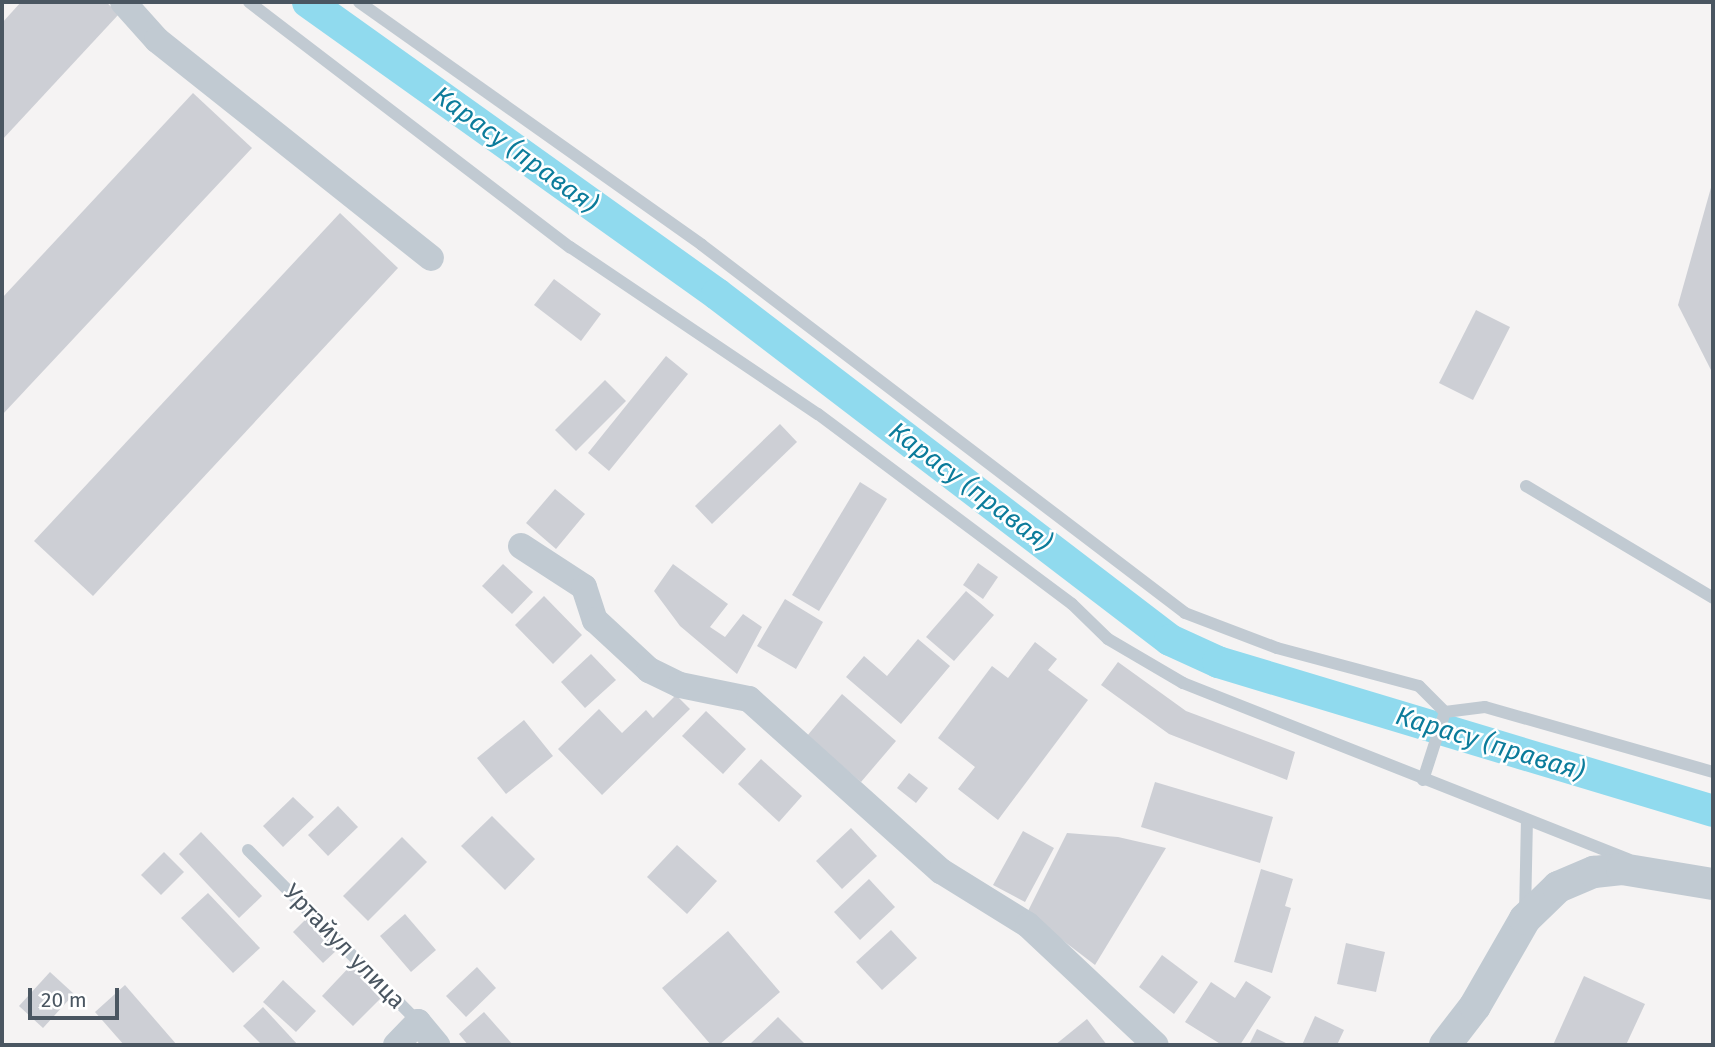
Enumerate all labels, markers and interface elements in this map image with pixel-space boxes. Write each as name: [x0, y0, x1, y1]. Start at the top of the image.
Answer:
water label: Карасу (правая): [427, 80, 603, 220]
water label: Карасу (правая): [882, 416, 1058, 558]
water label: Карасу (правая): [1392, 700, 1588, 788]
street label: Уртайул улица: [277, 879, 411, 1015]
scale bar: [32, 974, 122, 1018]
text: 20 m: [41, 987, 87, 1013]

